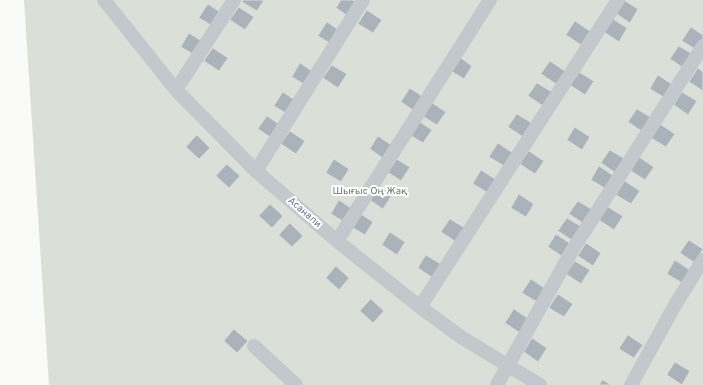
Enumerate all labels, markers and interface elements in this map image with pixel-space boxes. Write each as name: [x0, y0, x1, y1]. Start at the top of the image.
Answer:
park label: Шығыс Оң Жақ: [333, 186, 407, 198]
street label: Асанали: [285, 195, 323, 231]

